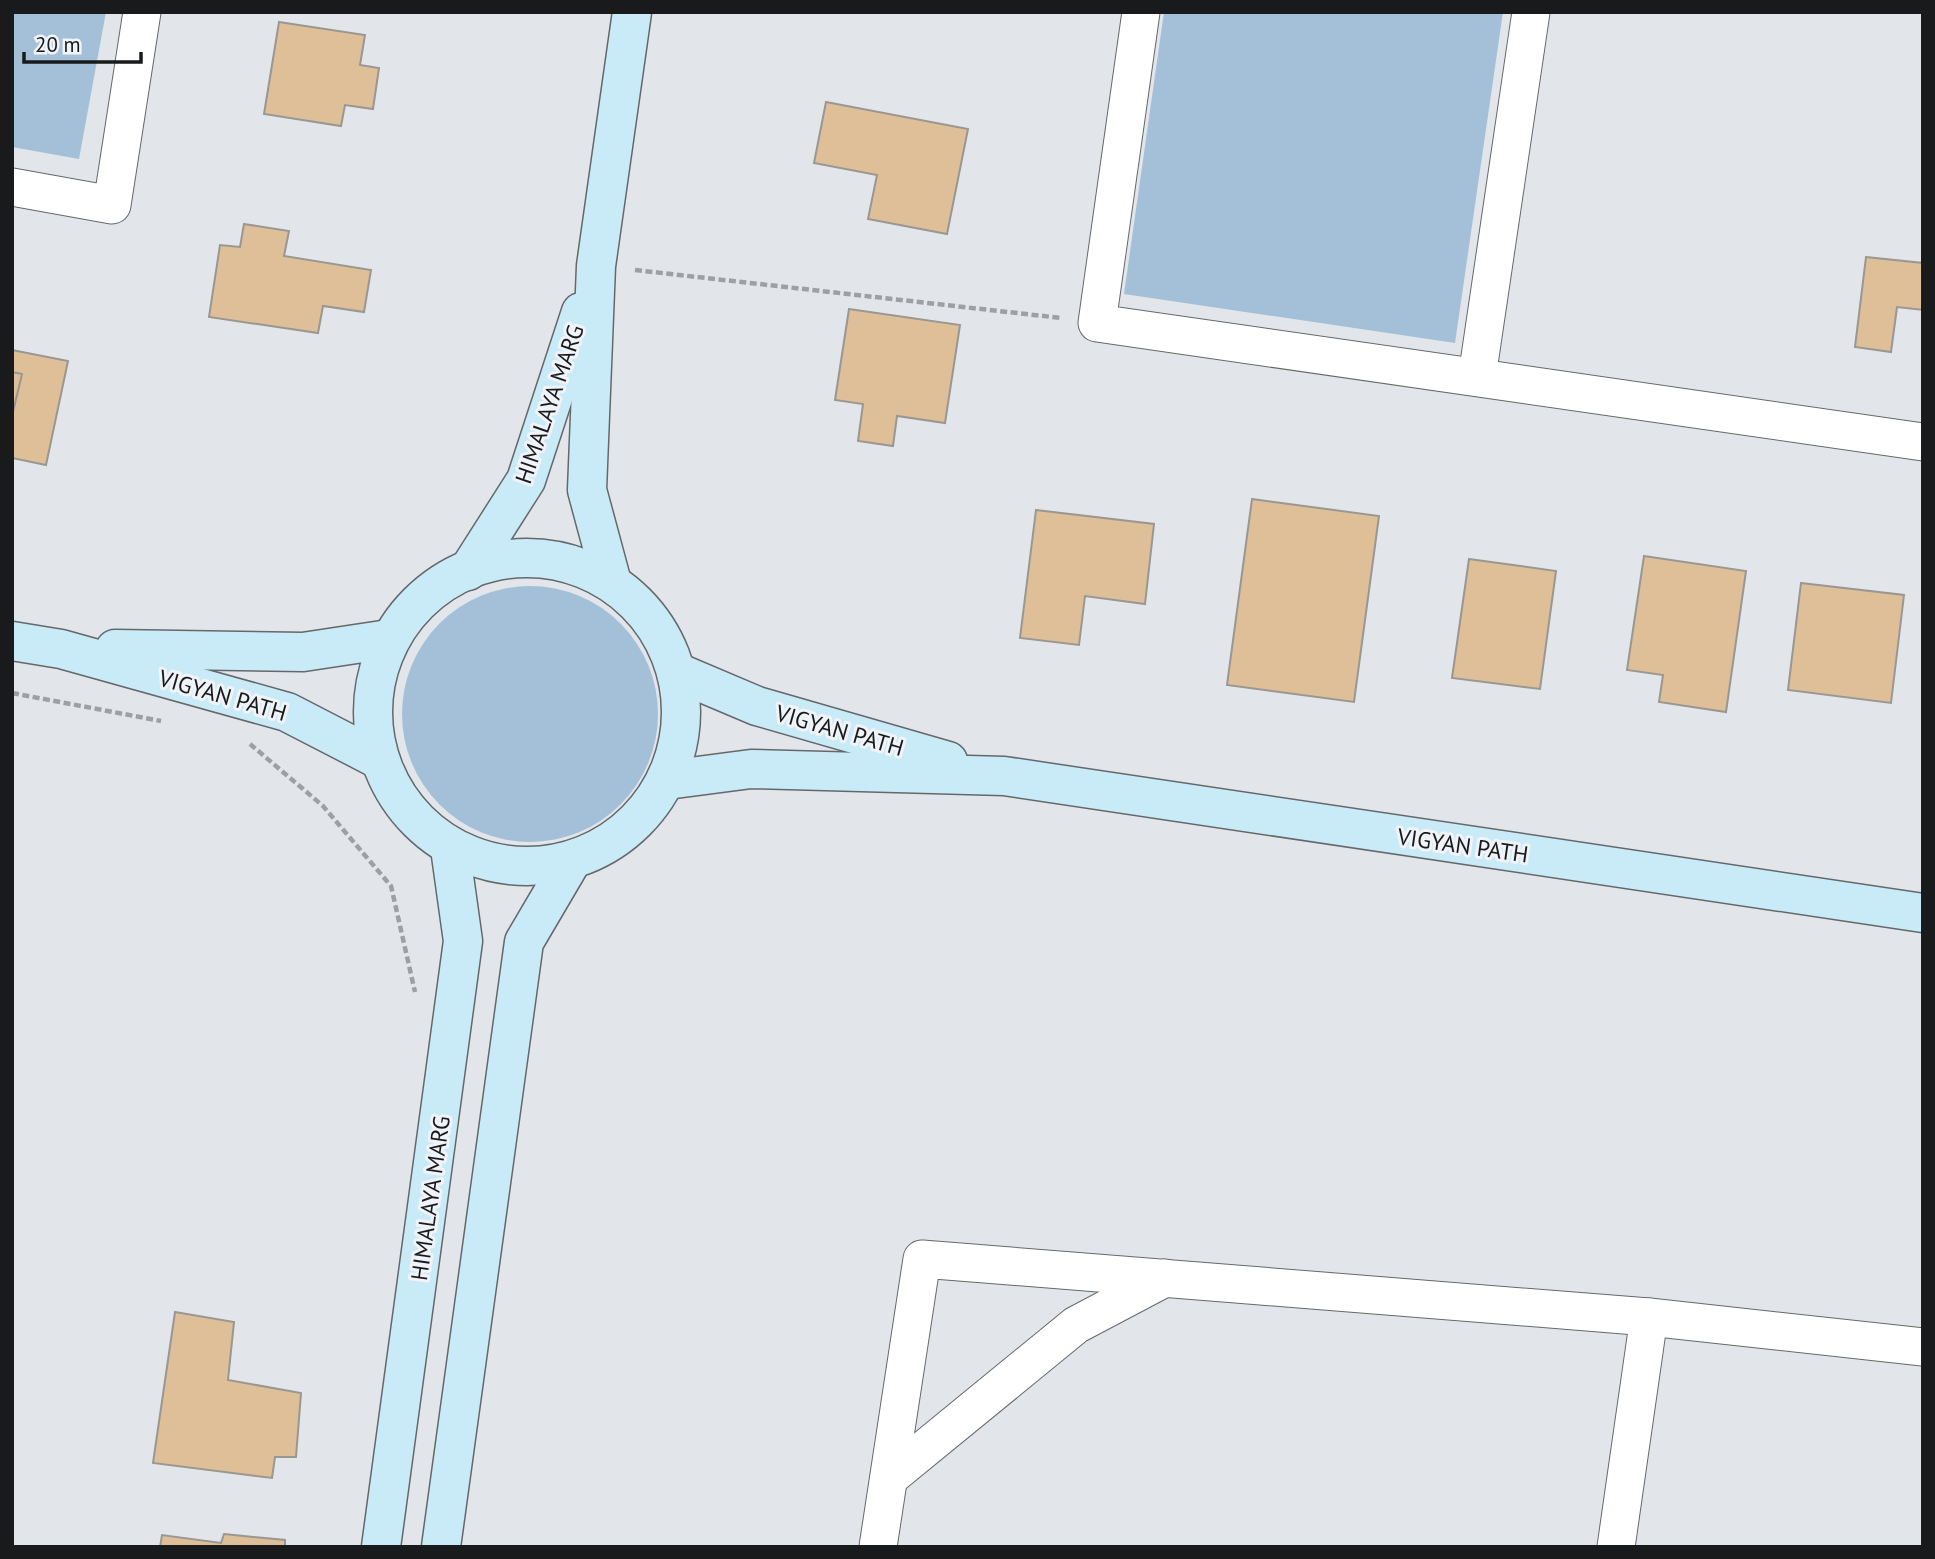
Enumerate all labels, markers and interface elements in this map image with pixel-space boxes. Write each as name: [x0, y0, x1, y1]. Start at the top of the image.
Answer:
scale bar: [24, 21, 142, 65]
text: 20 m: [35, 31, 81, 58]
street label: HIMALAYA MARG: [508, 321, 590, 487]
street label: VIGYAN PATH: [155, 663, 290, 727]
street label: VIGYAN PATH: [772, 698, 907, 762]
street label: VIGYAN PATH: [1395, 821, 1530, 869]
street label: HIMALAYA MARG: [404, 1114, 456, 1282]

